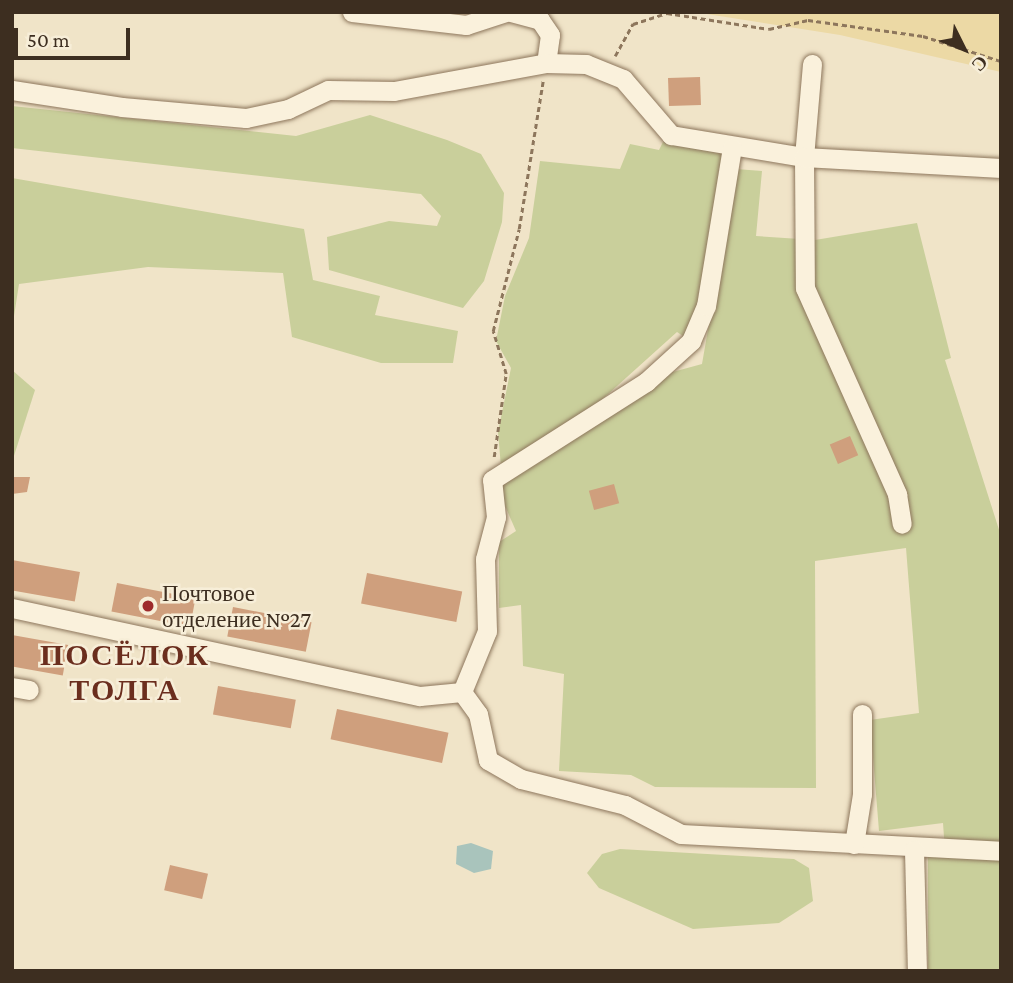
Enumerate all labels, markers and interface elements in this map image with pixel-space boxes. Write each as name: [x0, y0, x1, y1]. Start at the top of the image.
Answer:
scale bar: [18, 14, 133, 58]
north arrow: [929, 14, 999, 84]
text: 50 m: [27, 28, 70, 52]
text: С: [967, 51, 992, 76]
place label: Почтовое отделение №27: [162, 579, 311, 633]
marker: Почтовое отделение №27: [140, 598, 156, 614]
district label: ПОСЁЛОК ТОЛГА: [41, 637, 209, 708]

